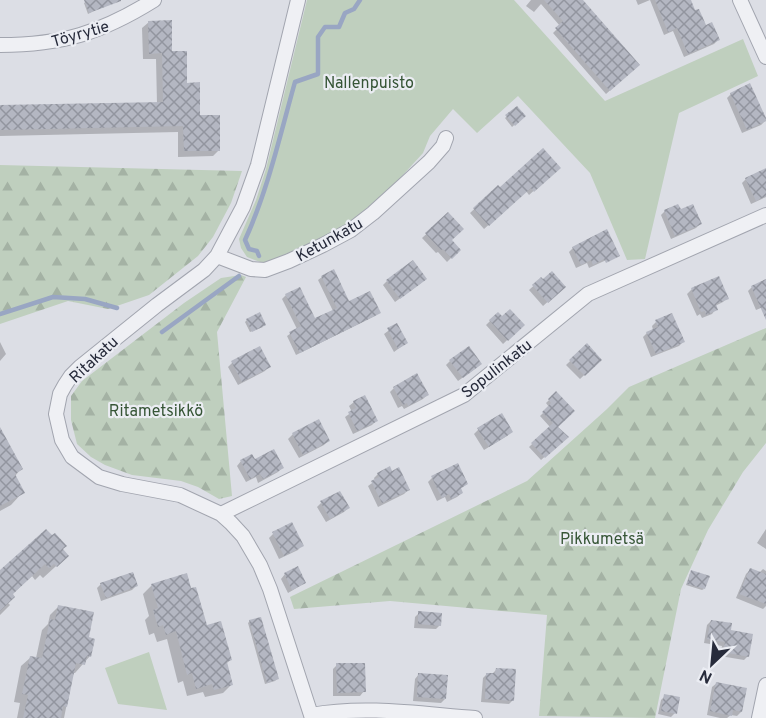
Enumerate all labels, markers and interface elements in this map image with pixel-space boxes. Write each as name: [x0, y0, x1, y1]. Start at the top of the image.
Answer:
street label: Töyrytie: [49, 17, 112, 53]
park label: Nallenpuisto: [324, 74, 414, 94]
street label: Ketunkatu: [293, 214, 367, 267]
street label: Ritakatu: [66, 333, 123, 388]
street label: Sopulinkatu: [458, 336, 537, 403]
park label: Ritametsikkö: [109, 402, 203, 422]
park label: Pikkumetsä: [560, 530, 644, 550]
north arrow: [682, 634, 742, 694]
text: N: [697, 664, 716, 687]

